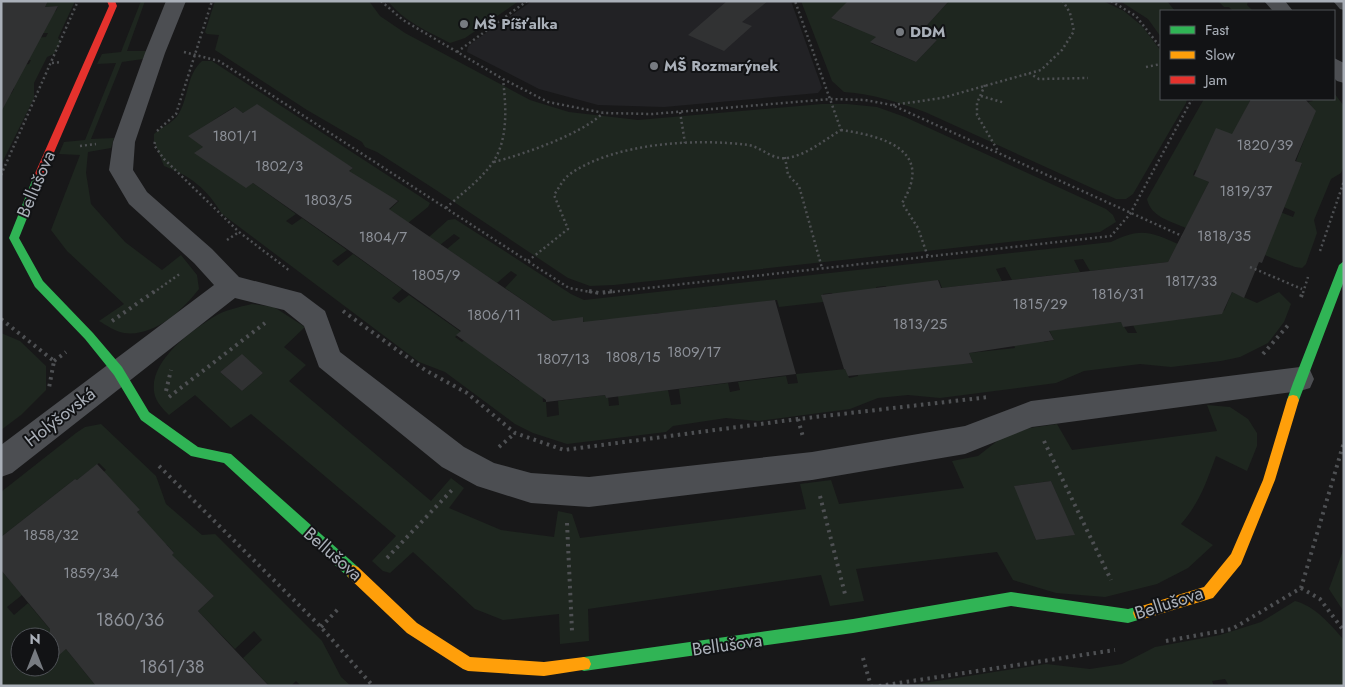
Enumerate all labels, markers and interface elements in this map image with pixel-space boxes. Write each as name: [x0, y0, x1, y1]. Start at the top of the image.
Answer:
legend: [1160, 10, 1335, 100]
place label: MŠ Píšťalka: [474, 13, 558, 35]
marker: MŠ Píšťalka: [458, 18, 470, 30]
text: Fast: [1205, 19, 1229, 41]
place label: DDM: [910, 21, 945, 43]
marker: DDM: [894, 26, 906, 38]
text: Slow: [1205, 44, 1236, 66]
place label: MŠ Rozmarýnek: [664, 55, 778, 77]
marker: MŠ Rozmarýnek: [648, 60, 660, 72]
text: Jam: [1203, 69, 1228, 91]
house number: 1801/1: [212, 125, 258, 147]
house number: 1820/39: [1236, 134, 1294, 156]
street label: Bellušova: [10, 147, 62, 221]
house number: 1802/3: [255, 155, 303, 177]
house number: 1819/37: [1220, 180, 1273, 202]
house number: 1803/5: [304, 189, 352, 211]
house number: 1818/35: [1197, 225, 1251, 247]
house number: 1804/7: [359, 226, 407, 248]
house number: 1805/9: [412, 264, 460, 286]
house number: 1817/33: [1165, 270, 1217, 292]
house number: 1816/31: [1092, 283, 1145, 305]
house number: 1815/29: [1012, 293, 1068, 315]
house number: 1806/11: [467, 304, 521, 326]
house number: 1813/25: [893, 313, 947, 335]
house number: 1809/17: [667, 341, 721, 363]
house number: 1808/15: [606, 346, 660, 368]
house number: 1807/13: [537, 348, 589, 370]
street label: Holýšovská: [19, 381, 101, 453]
street label: Bellušova: [298, 521, 368, 587]
house number: 1858/32: [23, 524, 79, 546]
house number: 1859/34: [63, 562, 119, 584]
street label: Bellušova: [1131, 580, 1207, 626]
house number: 1860/36: [96, 607, 164, 633]
north arrow: [10, 627, 60, 677]
street label: Bellušova: [690, 627, 764, 663]
text: N: [29, 629, 41, 649]
house number: 1861/38: [139, 654, 205, 680]

